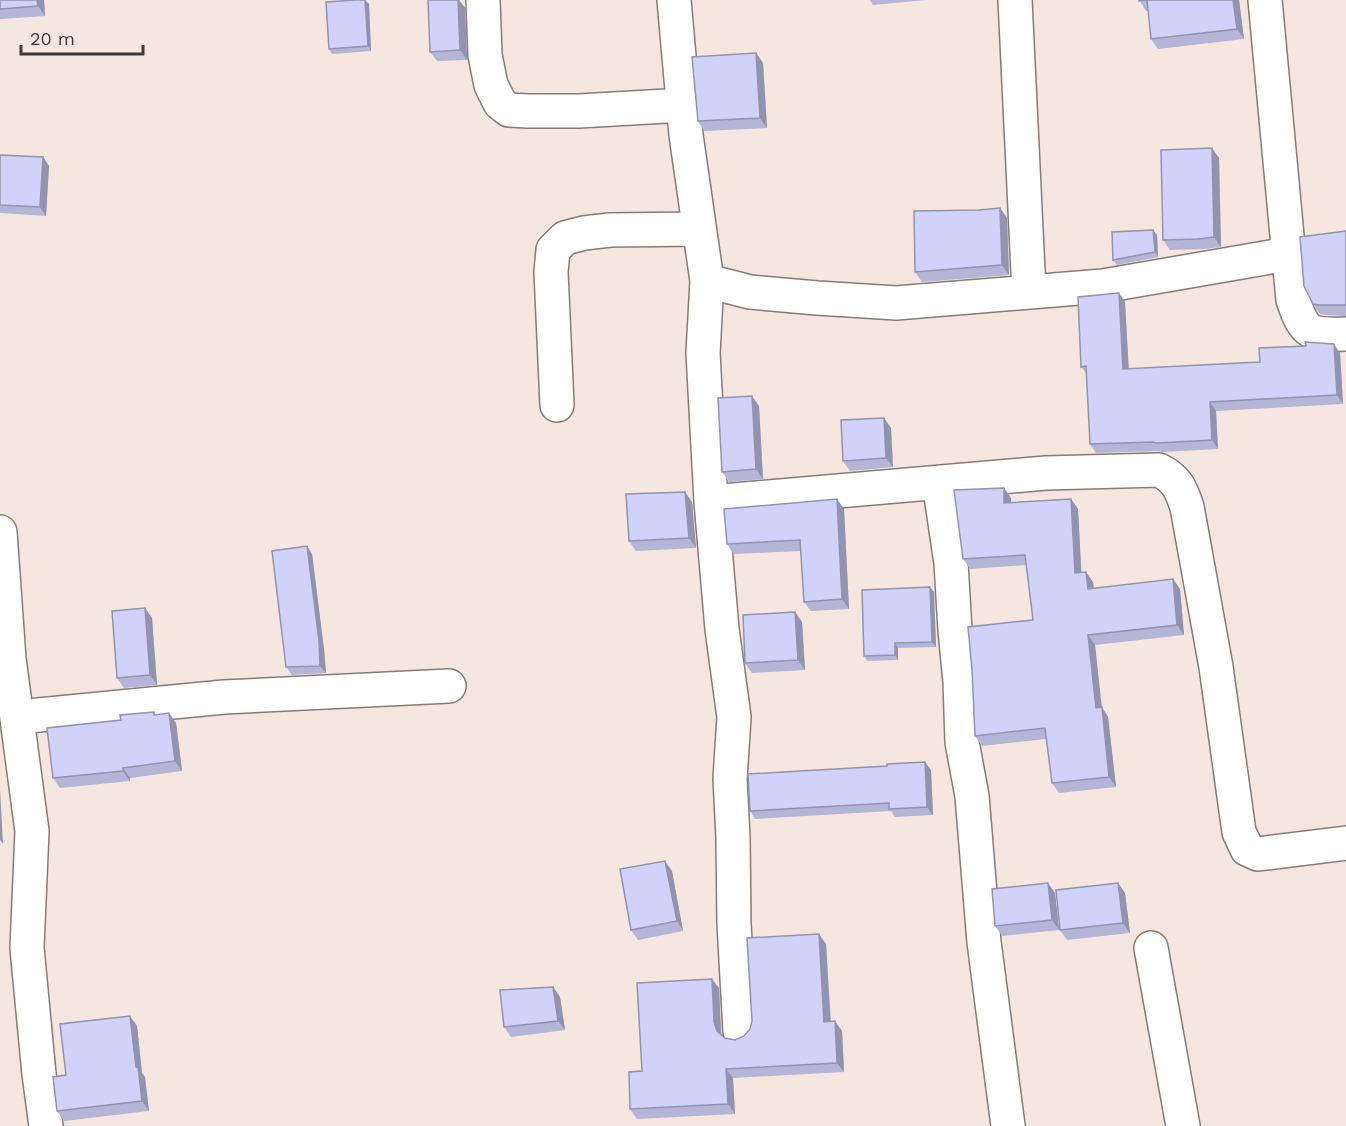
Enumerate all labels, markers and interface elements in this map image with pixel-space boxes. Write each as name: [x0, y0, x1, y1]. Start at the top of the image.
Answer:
scale bar: [21, 18, 142, 56]
text: 20 m: [30, 28, 75, 49]

